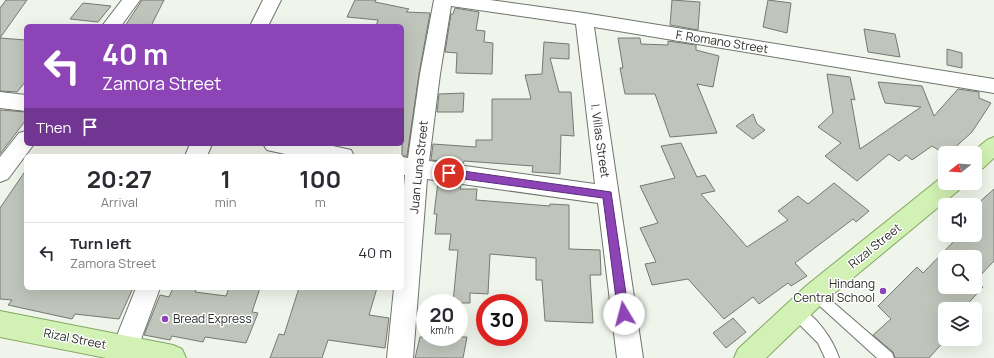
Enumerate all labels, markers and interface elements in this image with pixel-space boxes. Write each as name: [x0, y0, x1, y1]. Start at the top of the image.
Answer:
street label: F. Romano Street: [675, 26, 770, 57]
text: 40 m: [102, 35, 168, 73]
icon: left: [36, 40, 88, 92]
text: Zamora Street: [102, 71, 222, 95]
street label: I. Villas Street: [587, 103, 614, 179]
icon: arrive: [79, 116, 101, 138]
text: Then: [36, 117, 71, 138]
street label: Juan Luna Street: [405, 119, 432, 214]
north arrow: [938, 146, 982, 190]
map controls: [938, 146, 982, 346]
pin: [432, 156, 466, 190]
text: 20:27: [87, 162, 152, 195]
text: 1: [220, 162, 231, 195]
text: 100: [299, 162, 341, 195]
icon: arrive: [438, 162, 460, 184]
text: Arrival: [101, 193, 138, 211]
text: min: [215, 193, 237, 211]
text: m: [315, 193, 326, 211]
button: sound: [938, 198, 982, 242]
street label: Rizal Street: [845, 219, 905, 272]
text: Turn left: [70, 233, 132, 254]
icon: left: [36, 242, 58, 264]
text: 40 m: [358, 242, 392, 263]
button: search: [938, 250, 982, 294]
text: Zamora Street: [70, 254, 156, 272]
place label: Hindang Central School: [794, 275, 875, 306]
marker: Hindang Central School: [878, 286, 888, 296]
position arrow: [603, 293, 645, 335]
speed limit sign: 30: [476, 294, 528, 346]
text: 20: [429, 301, 455, 328]
button: layers: [938, 302, 982, 346]
place label: Bread Express: [173, 310, 252, 327]
marker: Bread Express: [160, 314, 170, 324]
text: km/h: [430, 323, 454, 337]
street label: Rizal Street: [42, 324, 108, 353]

